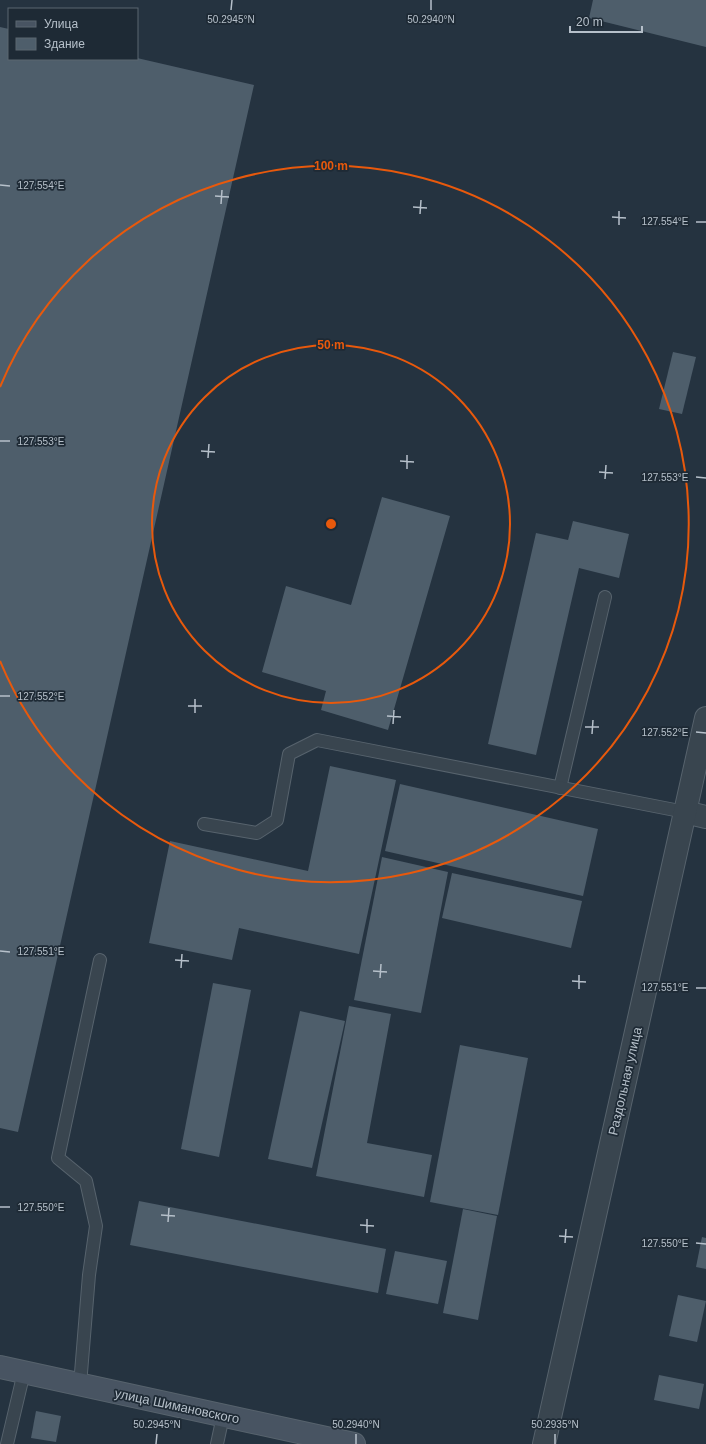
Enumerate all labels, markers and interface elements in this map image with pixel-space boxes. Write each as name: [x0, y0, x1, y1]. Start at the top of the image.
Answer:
legend: [8, 8, 138, 60]
scale bar: [570, 8, 642, 34]
text: 50.2945°N: [207, 14, 255, 25]
text: 50.2940°N: [407, 14, 455, 25]
text: 20 m: [576, 15, 603, 29]
text: Улица: [44, 17, 78, 31]
text: Здание: [44, 37, 85, 51]
text: 100 m: [314, 159, 348, 173]
text: 127.554°E: [18, 180, 65, 191]
text: 127.554°E: [642, 216, 689, 227]
text: 50 m: [317, 338, 345, 352]
text: 127.553°E: [18, 436, 65, 447]
text: 127.553°E: [642, 472, 689, 483]
centre of rings: [324, 517, 338, 531]
text: 127.552°E: [18, 691, 65, 702]
text: 127.552°E: [642, 727, 689, 738]
text: 127.551°E: [18, 946, 65, 957]
text: 127.551°E: [642, 982, 689, 993]
street label: Раздольная улица: [605, 1025, 645, 1137]
text: 127.550°E: [18, 1202, 65, 1213]
text: 127.550°E: [642, 1238, 689, 1249]
street label: улица Шимановского: [113, 1385, 241, 1427]
text: 50.2945°N: [133, 1419, 181, 1430]
text: 50.2940°N: [332, 1419, 380, 1430]
text: 50.2935°N: [531, 1419, 579, 1430]

